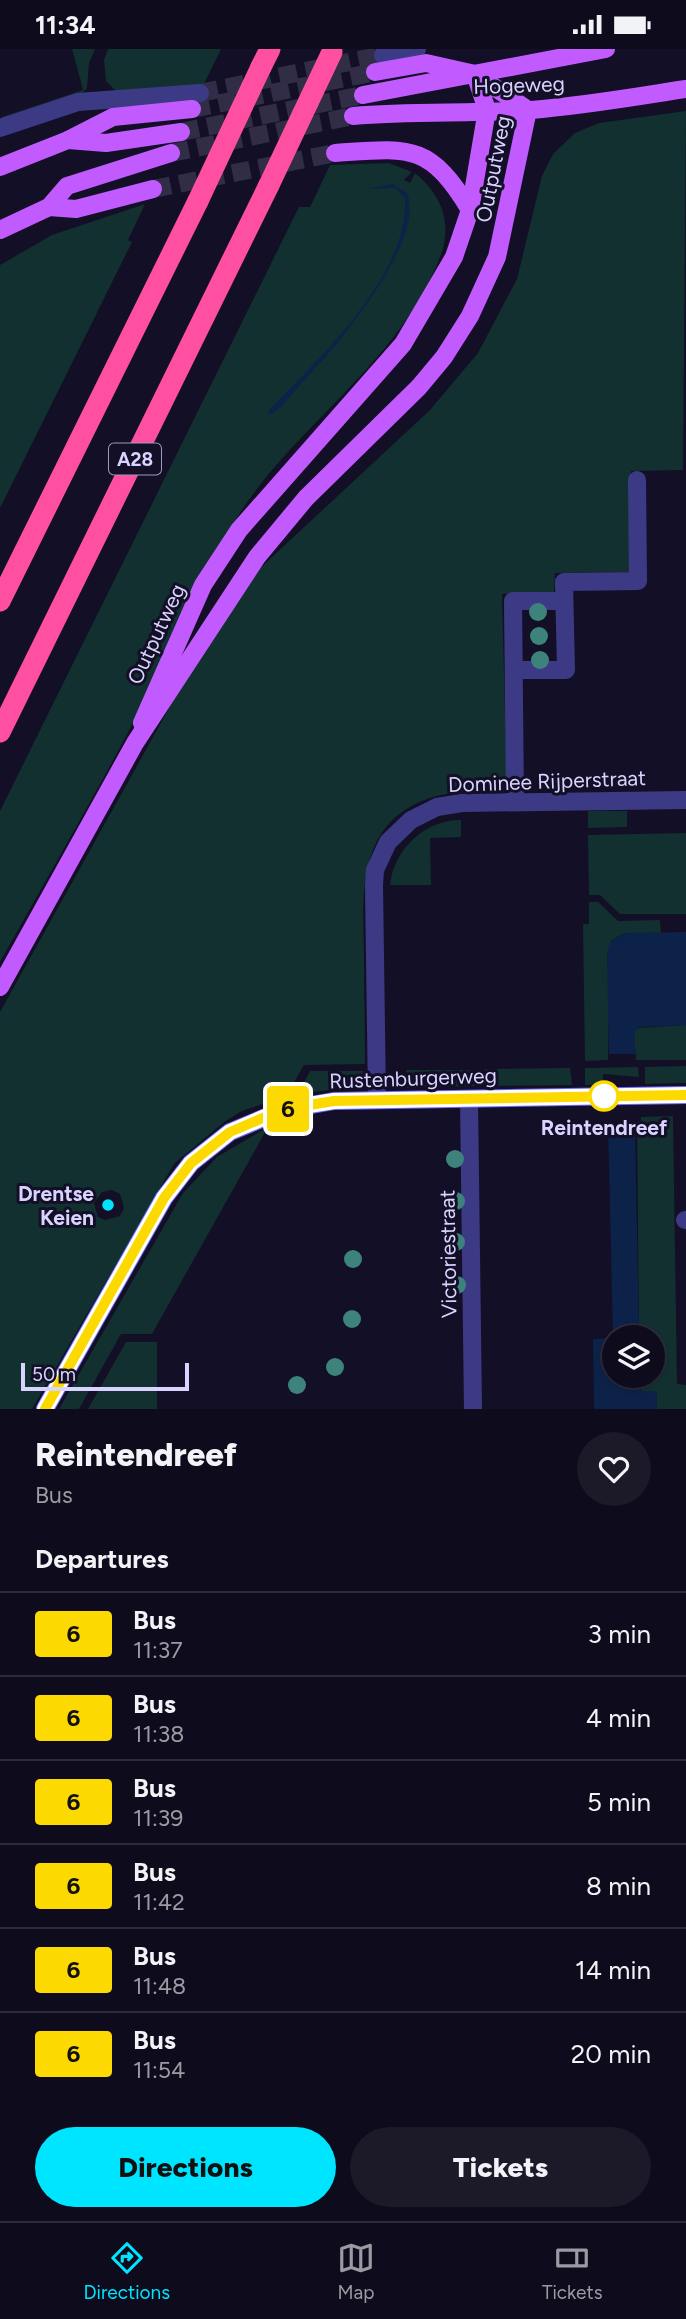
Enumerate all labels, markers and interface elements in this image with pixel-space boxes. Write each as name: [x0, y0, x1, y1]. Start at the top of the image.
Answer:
text: 11:34: [35, 9, 96, 41]
street label: Hogeweg: [473, 71, 565, 99]
street label: Outputweg: [470, 114, 516, 224]
road number: A28: [109, 443, 161, 475]
street label: Outputweg: [122, 580, 190, 688]
street label: Dominee Rijperstraat: [448, 765, 646, 797]
street label: Rustenburgerweg: [329, 1063, 497, 1093]
marker: Reintendreef: [589, 1081, 619, 1111]
line badge: 6: [265, 1086, 311, 1132]
text: 6: [281, 1094, 295, 1123]
place label: Reintendreef: [541, 1115, 668, 1140]
place label: Drentse Keien: [18, 1181, 94, 1230]
street label: Victoriestraat: [434, 1189, 462, 1318]
marker: Drentse Keien: [100, 1197, 116, 1213]
map controls: [602, 1325, 665, 1388]
button: layers: [602, 1325, 665, 1388]
scale bar: [21, 1360, 189, 1392]
text: 50 m: [32, 1363, 76, 1386]
button: heart: [577, 1432, 651, 1506]
text: Reintendreef: [35, 1435, 237, 1474]
text: Bus: [35, 1481, 73, 1509]
text: Departures: [35, 1543, 169, 1575]
text: Bus: [133, 1604, 176, 1636]
text: 3 min: [588, 1618, 651, 1650]
text: 6: [67, 1619, 80, 1648]
text: 11:37: [133, 1636, 183, 1664]
text: Bus: [133, 1688, 176, 1720]
text: 4 min: [586, 1702, 651, 1734]
text: 6: [67, 1703, 80, 1732]
text: 11:38: [133, 1720, 184, 1748]
text: Bus: [133, 1772, 176, 1804]
text: 5 min: [587, 1786, 651, 1818]
text: 6: [67, 1787, 80, 1816]
text: 11:39: [133, 1804, 183, 1832]
text: Bus: [133, 1856, 176, 1888]
text: 8 min: [586, 1870, 651, 1902]
text: 6: [67, 1871, 80, 1900]
text: 11:42: [133, 1888, 185, 1916]
text: Bus: [133, 1940, 176, 1972]
text: 14 min: [575, 1954, 651, 1986]
text: 6: [67, 1955, 80, 1984]
text: 11:48: [133, 1972, 186, 2000]
text: Bus: [133, 2024, 176, 2056]
text: 20 min: [571, 2038, 651, 2070]
text: 6: [67, 2039, 80, 2068]
text: 11:54: [133, 2056, 185, 2084]
button: Directions: [35, 2127, 336, 2207]
button: Tickets: [350, 2127, 651, 2207]
tab: Directions: [83, 2239, 170, 2304]
tab: Map: [337, 2239, 375, 2304]
tab: Tickets: [542, 2239, 603, 2304]

